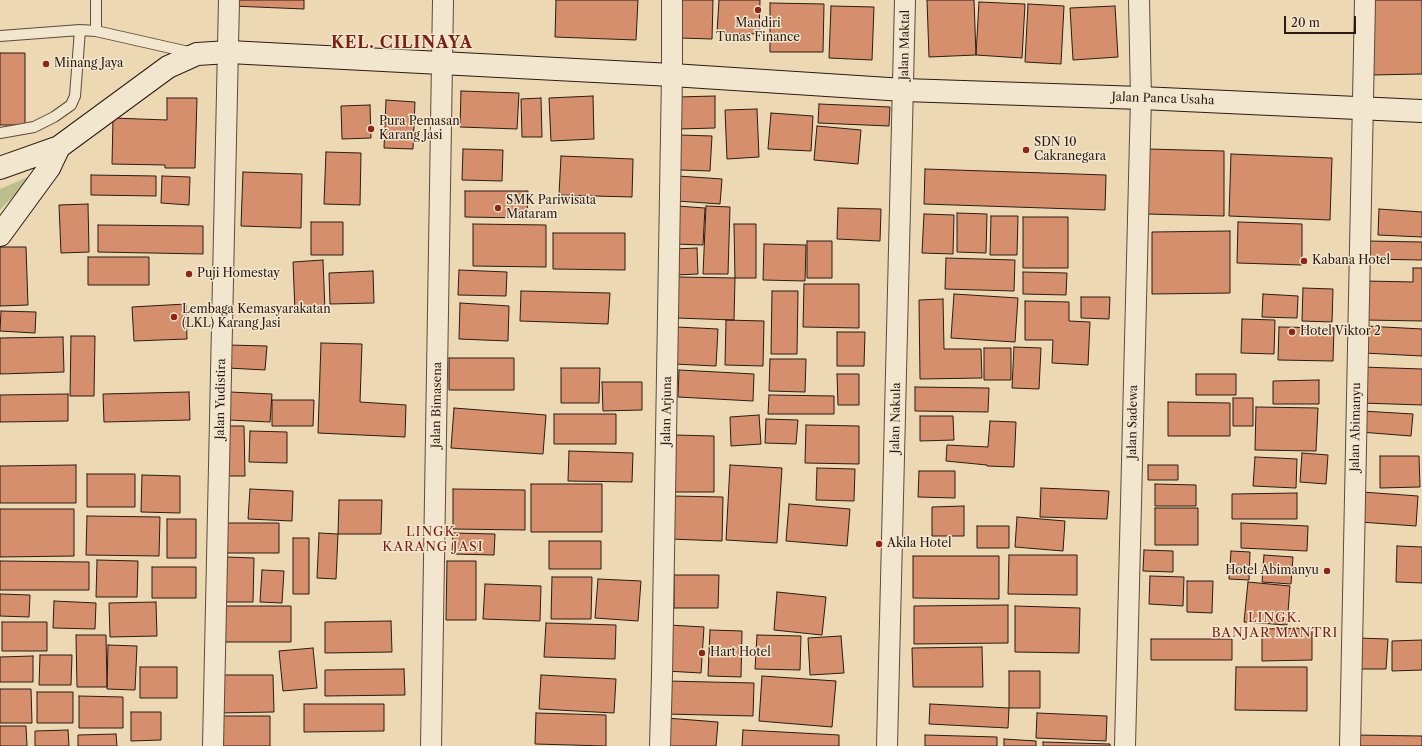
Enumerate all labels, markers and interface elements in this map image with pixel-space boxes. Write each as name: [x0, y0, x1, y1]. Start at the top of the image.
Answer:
marker: Mandiri Tunas Finance: [753, 5, 763, 15]
scale bar: [1286, 8, 1358, 34]
street label: Jalan Maktal: [897, 10, 913, 80]
text: 20 m: [1291, 15, 1320, 30]
place label: Mandiri Tunas Finance: [716, 17, 800, 45]
district label: KEL. CILINAYA: [331, 33, 473, 53]
place label: Minang Jaya: [54, 57, 123, 71]
marker: Minang Jaya: [41, 59, 51, 69]
street label: Jalan Panca Usaha: [1111, 90, 1215, 108]
place label: Pura Pemasan Karang Jasi: [379, 115, 460, 143]
marker: Pura Pemasan Karang Jasi: [366, 124, 376, 134]
place label: SDN 10 Cakranegara: [1034, 136, 1106, 164]
marker: SDN 10 Cakranegara: [1021, 145, 1031, 155]
place label: SMK Pariwisata Mataram: [506, 194, 596, 222]
marker: SMK Pariwisata Mataram: [493, 203, 503, 213]
place label: Kabana Hotel: [1312, 254, 1390, 268]
marker: Kabana Hotel: [1299, 256, 1309, 266]
place label: Puji Homestay: [197, 267, 280, 281]
marker: Puji Homestay: [184, 269, 194, 279]
place label: Lembaga Kemasyarakatan (LKL) Karang Jasi: [182, 303, 331, 331]
marker: Lembaga Kemasyarakatan (LKL) Karang Jasi: [169, 312, 179, 322]
place label: Hotel Viktor 2: [1300, 325, 1381, 339]
marker: Hotel Viktor 2: [1287, 327, 1297, 337]
street label: Jalan Yudistira: [213, 358, 229, 440]
street label: Jalan Bimasena: [429, 362, 445, 448]
street label: Jalan Arjuna: [659, 376, 675, 446]
street label: Jalan Nakula: [888, 382, 904, 454]
street label: Jalan Abimanyu: [1348, 382, 1364, 472]
street label: Jalan Sadewa: [1125, 385, 1141, 459]
district label: LINGK. KARANG JASI: [382, 524, 484, 555]
place label: Akila Hotel: [887, 537, 951, 551]
marker: Akila Hotel: [874, 539, 884, 549]
place label: Hotel Abimanyu: [1225, 564, 1319, 578]
marker: Hotel Abimanyu: [1322, 566, 1332, 576]
district label: LINGK. BANJAR MANTRI: [1211, 610, 1339, 641]
place label: Hart Hotel: [710, 646, 771, 660]
marker: Hart Hotel: [697, 648, 707, 658]

